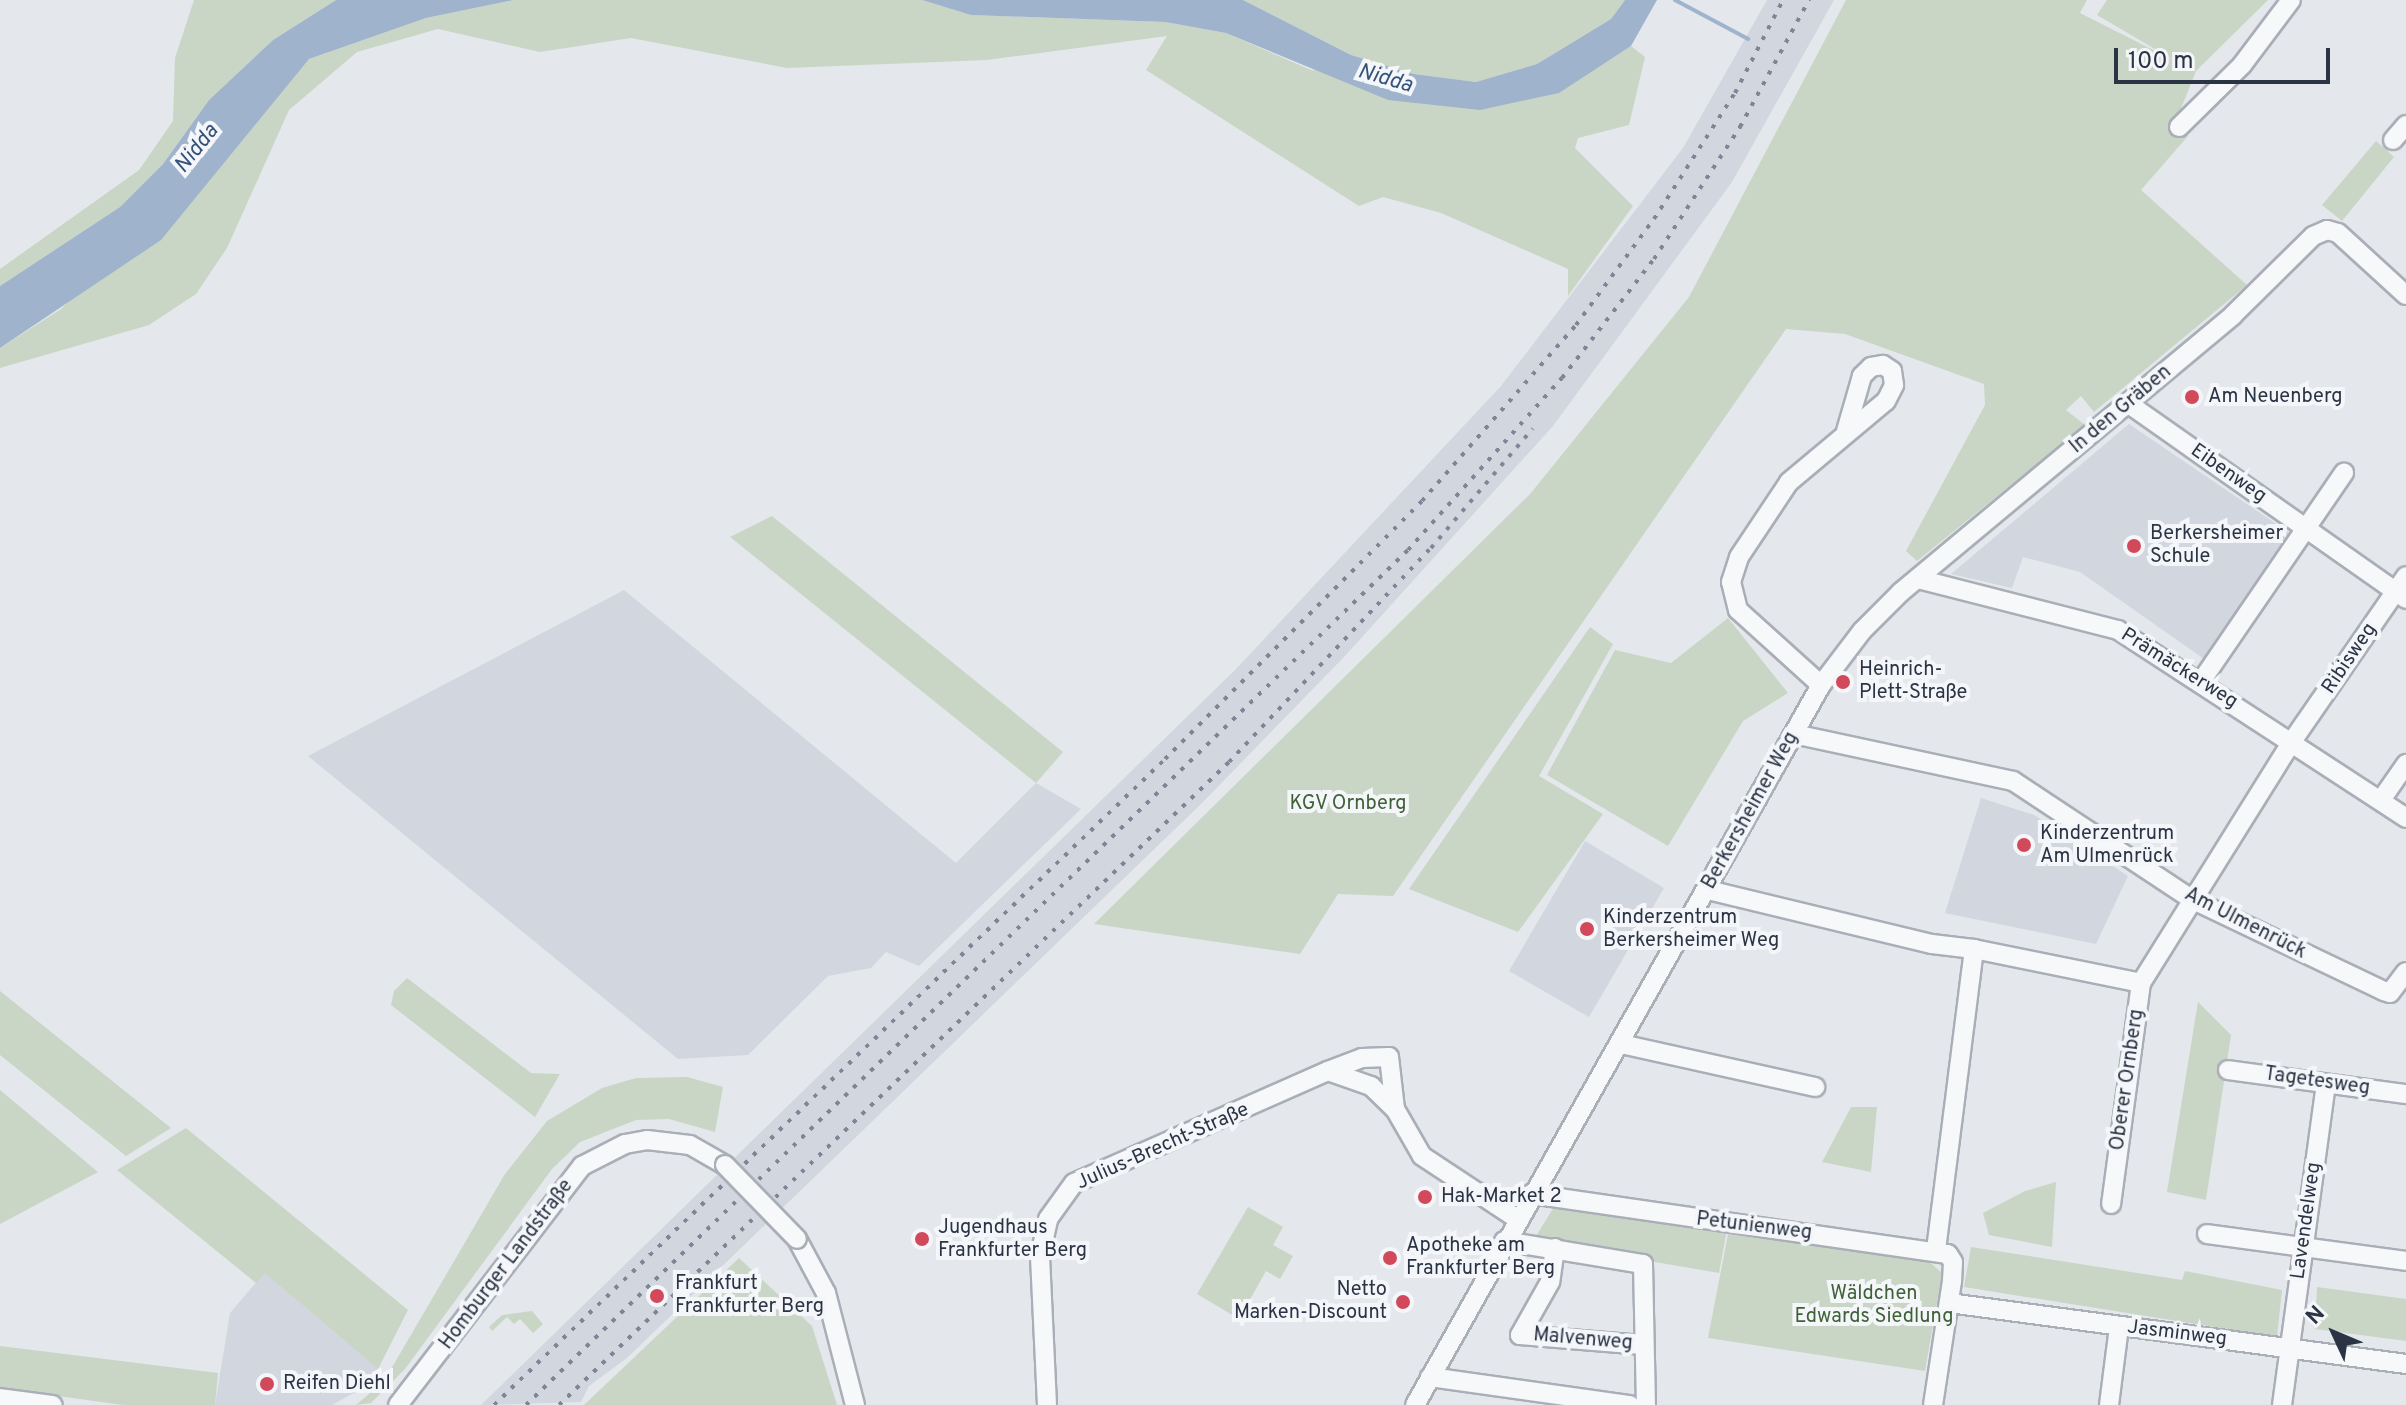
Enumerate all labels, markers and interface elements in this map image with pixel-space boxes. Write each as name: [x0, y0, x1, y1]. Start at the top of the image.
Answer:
scale bar: [2118, 32, 2334, 82]
text: 100 m: [2128, 47, 2194, 77]
water label: Nidda: [1355, 59, 1415, 99]
water label: Nidda: [169, 119, 225, 179]
street label: In den Gräben: [2065, 361, 2177, 459]
place label: Am Neuenberg: [2208, 385, 2343, 409]
marker: Am Neuenberg: [2183, 388, 2201, 406]
street label: Eibenweg: [2185, 439, 2271, 509]
place label: Berkersheimer Schule: [2150, 522, 2283, 569]
marker: Berkersheimer Schule: [2125, 537, 2143, 555]
street label: Ribisweg: [2318, 619, 2382, 699]
street label: Prämäckerweg: [2116, 624, 2242, 714]
place label: Heinrich- Plett-Straße: [1859, 658, 1967, 705]
marker: Heinrich- Plett-Straße: [1834, 673, 1852, 691]
street label: Berkersheimer Weg: [1698, 728, 1804, 894]
park label: KGV Ornberg: [1289, 792, 1407, 816]
place label: Kinderzentrum Am Ulmenrück: [2040, 822, 2174, 869]
marker: Kinderzentrum Am Ulmenrück: [2015, 836, 2033, 854]
street label: Am Ulmenrück: [2180, 883, 2310, 965]
place label: Kinderzentrum Berkersheimer Weg: [1603, 906, 1780, 953]
marker: Kinderzentrum Berkersheimer Weg: [1578, 920, 1596, 938]
street label: Oberer Ornberg: [2106, 1008, 2150, 1152]
street label: Tagetesweg: [2263, 1063, 2371, 1101]
street label: Julius-Brecht-Straße: [1073, 1098, 1253, 1196]
street label: Lavendelweg: [2287, 1161, 2327, 1281]
street label: Homburger Landstraße: [435, 1175, 579, 1355]
place label: Hak-Market 2: [1441, 1185, 1562, 1209]
marker: Hak-Market 2: [1416, 1188, 1434, 1206]
street label: Petunienweg: [1695, 1208, 1813, 1246]
place label: Jugendhaus Frankfurter Berg: [938, 1216, 1087, 1263]
marker: Jugendhaus Frankfurter Berg: [913, 1230, 931, 1248]
place label: Apotheke am Frankfurter Berg: [1406, 1234, 1555, 1281]
marker: Apotheke am Frankfurter Berg: [1381, 1249, 1399, 1267]
place label: Frankfurt Frankfurter Berg: [675, 1272, 824, 1319]
place label: Netto Marken-Discount: [1234, 1278, 1387, 1325]
park label: Wäldchen Edwards Siedlung: [1795, 1283, 1953, 1330]
marker: Frankfurt Frankfurter Berg: [646, 1285, 668, 1307]
marker: Netto Marken-Discount: [1394, 1293, 1412, 1311]
north arrow: [2294, 1293, 2374, 1373]
text: N: [2301, 1301, 2332, 1331]
street label: Jasminweg: [2126, 1316, 2228, 1352]
street label: Malvenweg: [1532, 1324, 1634, 1356]
place label: Reifen Diehl: [283, 1372, 391, 1396]
marker: Reifen Diehl: [258, 1375, 276, 1393]

